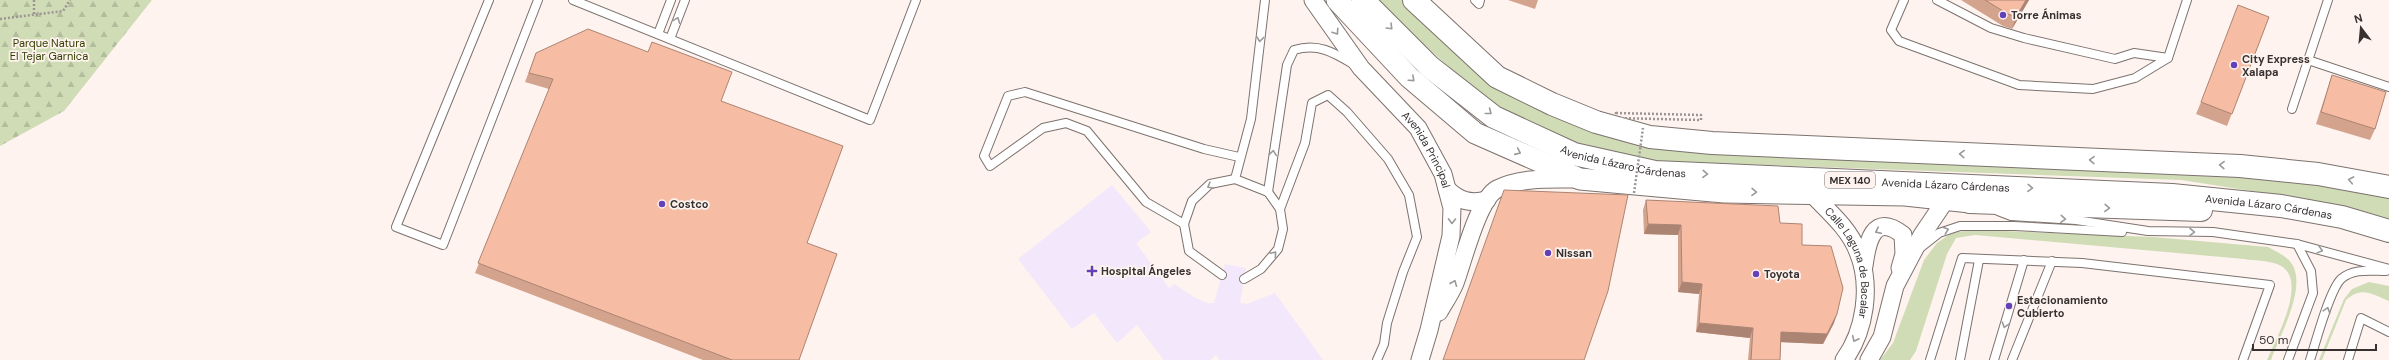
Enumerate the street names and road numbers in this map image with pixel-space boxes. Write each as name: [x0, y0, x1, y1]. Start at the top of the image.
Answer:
street label: Avenida Principal: [1399, 108, 1453, 189]
street label: Avenida Lázaro Cárdenas: [1558, 142, 1686, 180]
road number: MEX 140: [1825, 172, 1875, 188]
street label: Avenida Lázaro Cárdenas: [1881, 175, 2010, 195]
street label: Avenida Lázaro Cárdenas: [2204, 191, 2333, 222]
street label: Calle Laguna de Bacalar: [1822, 204, 1872, 320]

